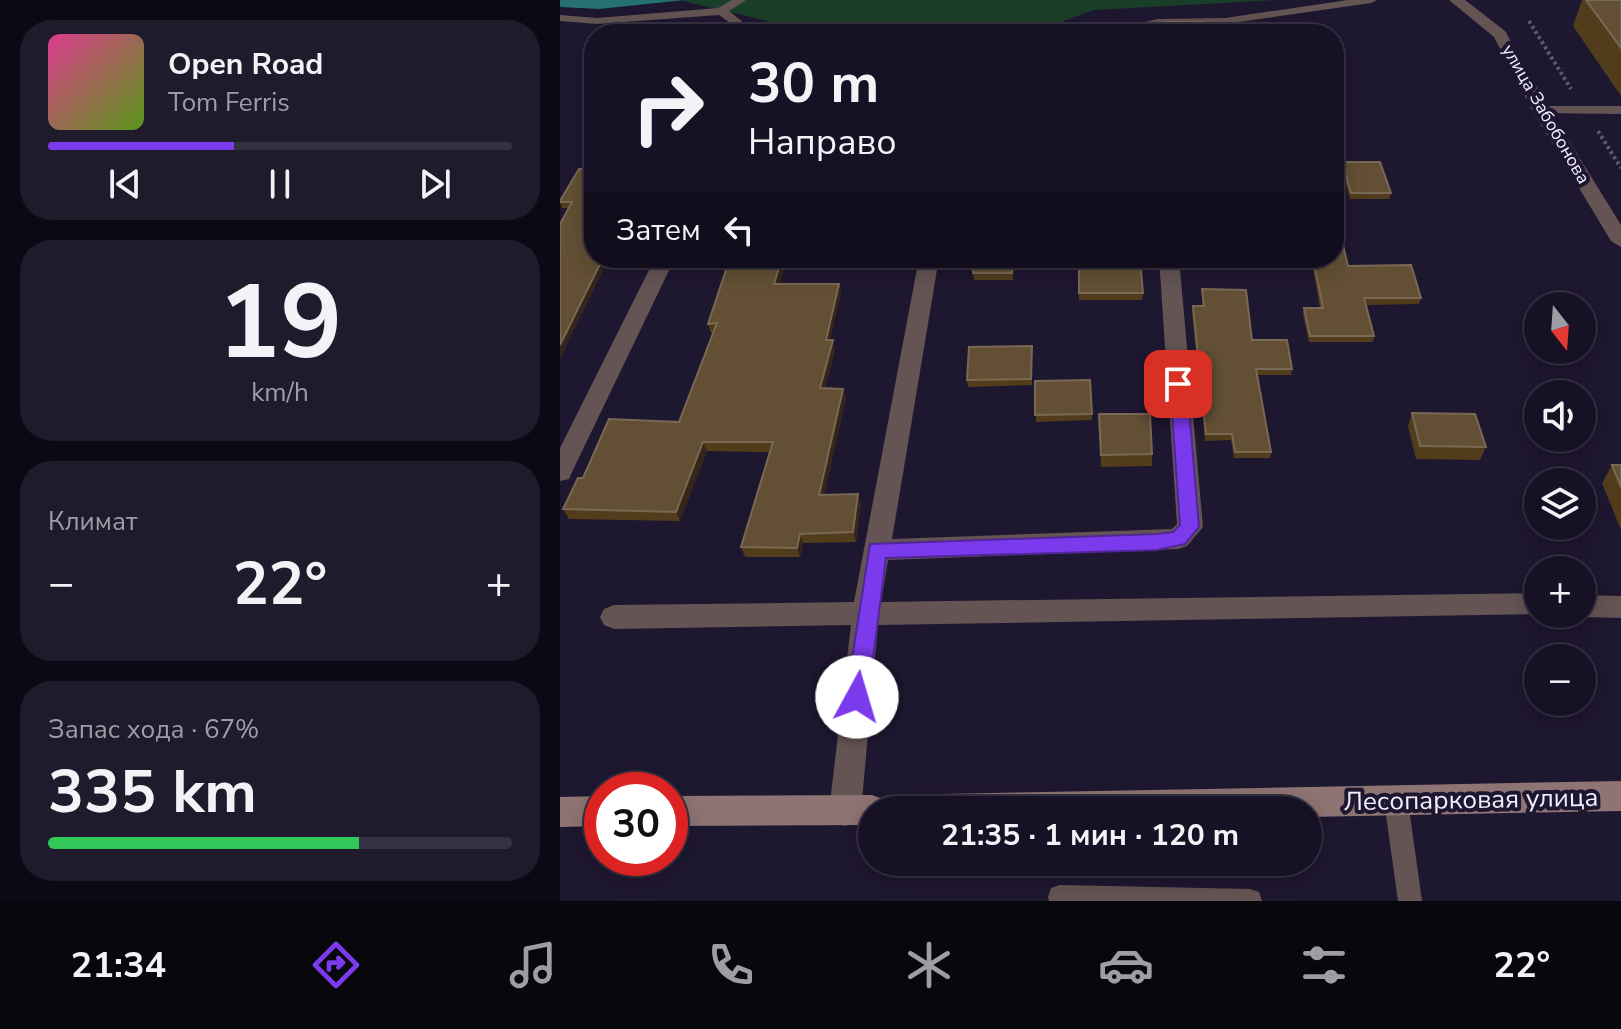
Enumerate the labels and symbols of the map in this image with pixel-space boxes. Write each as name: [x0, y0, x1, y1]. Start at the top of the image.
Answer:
street label: улица Забобонова: [1496, 40, 1596, 188]
north arrow: [1524, 292, 1596, 364]
pin: [1144, 350, 1212, 418]
position arrow: [815, 655, 899, 739]
speed limit sign: 30: [584, 772, 688, 876]
street label: Лесопарковая улица: [1343, 780, 1599, 819]

